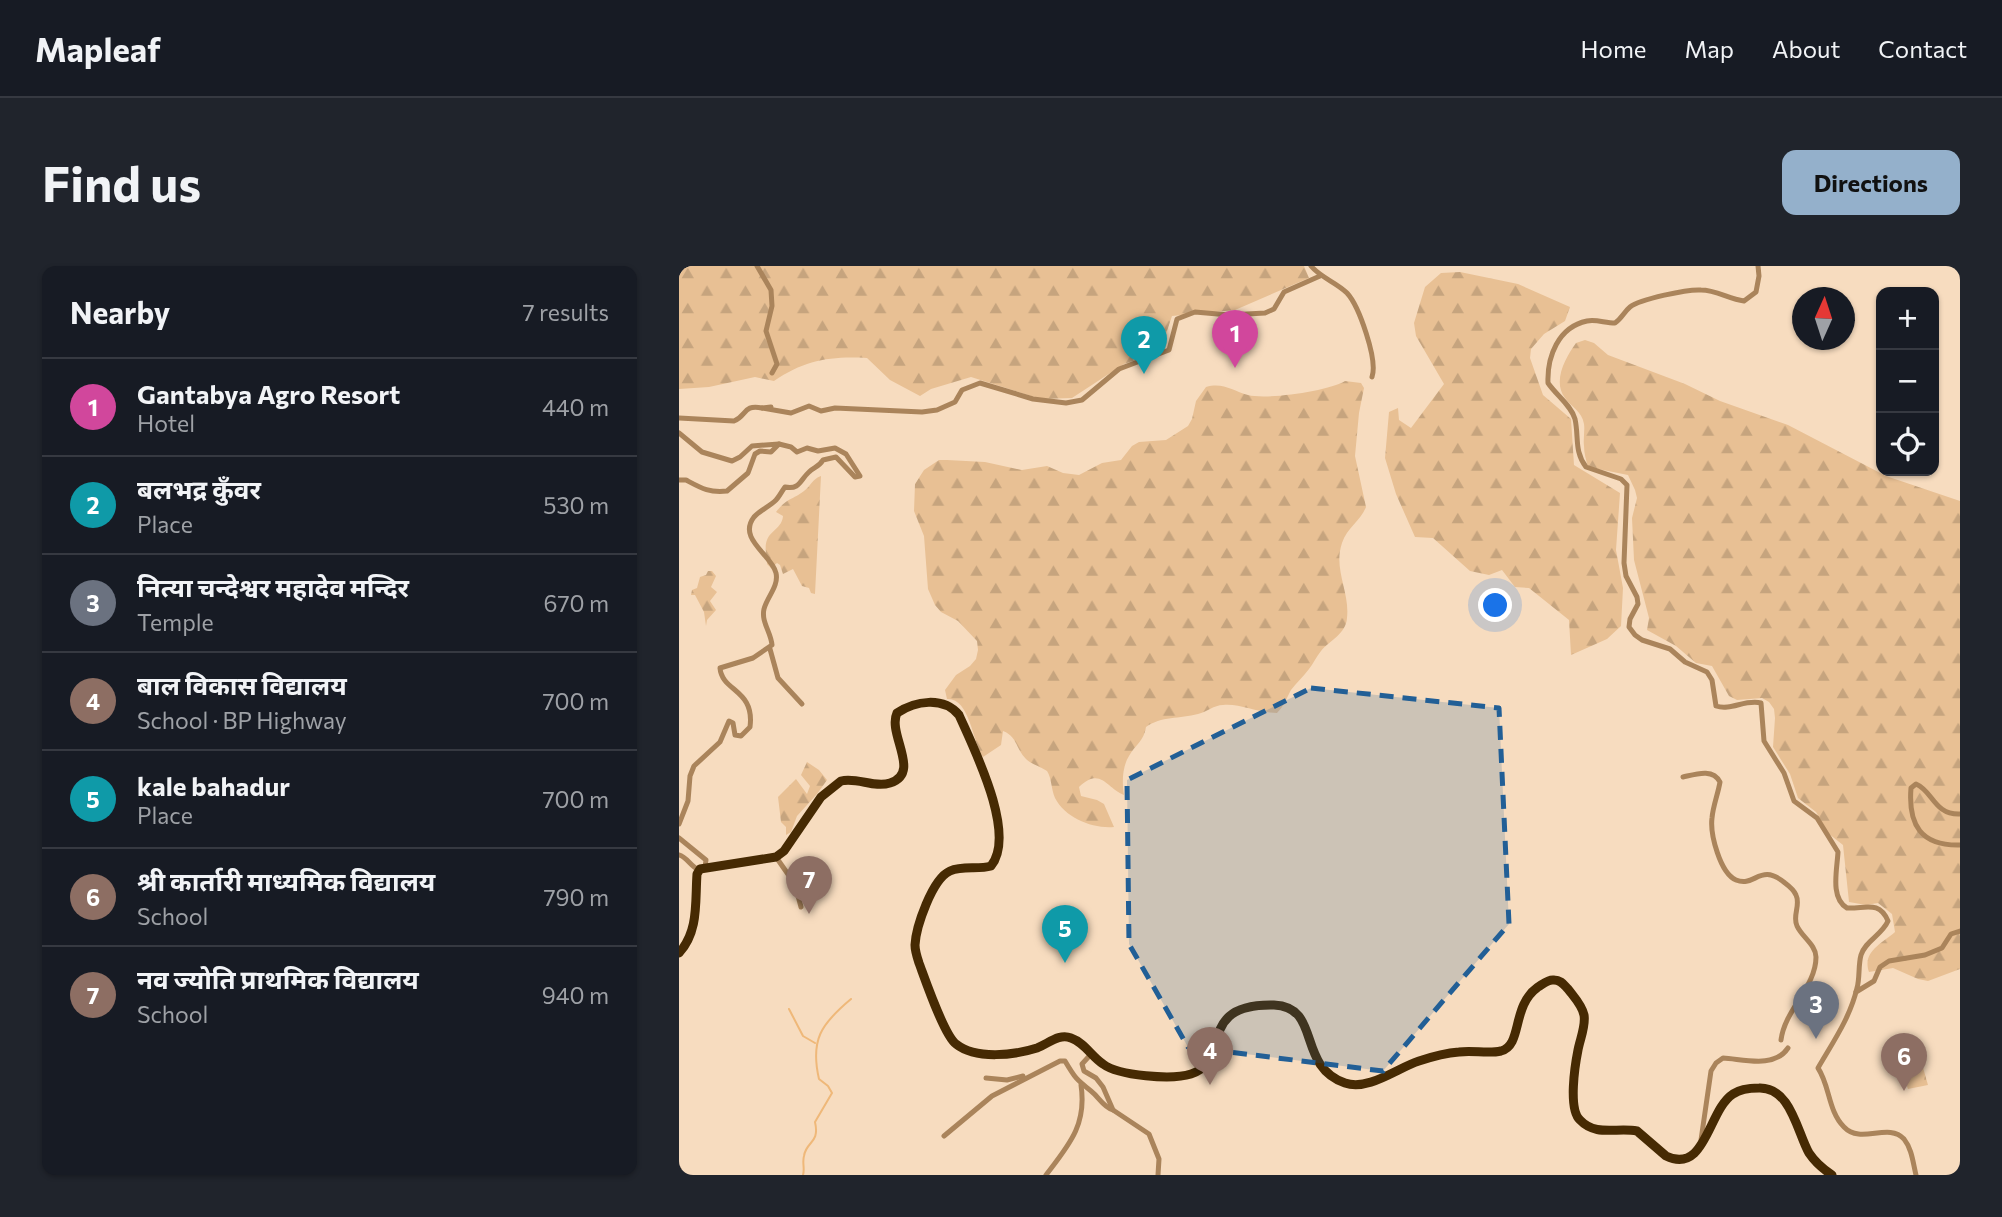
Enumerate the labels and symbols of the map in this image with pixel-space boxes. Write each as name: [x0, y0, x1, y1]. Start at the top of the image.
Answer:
north arrow: [1792, 287, 1855, 350]
pin: 1: [1212, 310, 1258, 368]
pin: 2: [1121, 316, 1167, 374]
your location: [1478, 588, 1512, 622]
pin: 7: [786, 856, 832, 914]
pin: 5: [1042, 905, 1088, 963]
pin: 3: [1793, 981, 1839, 1039]
pin: 4: [1187, 1027, 1233, 1085]
pin: 6: [1881, 1033, 1927, 1091]

